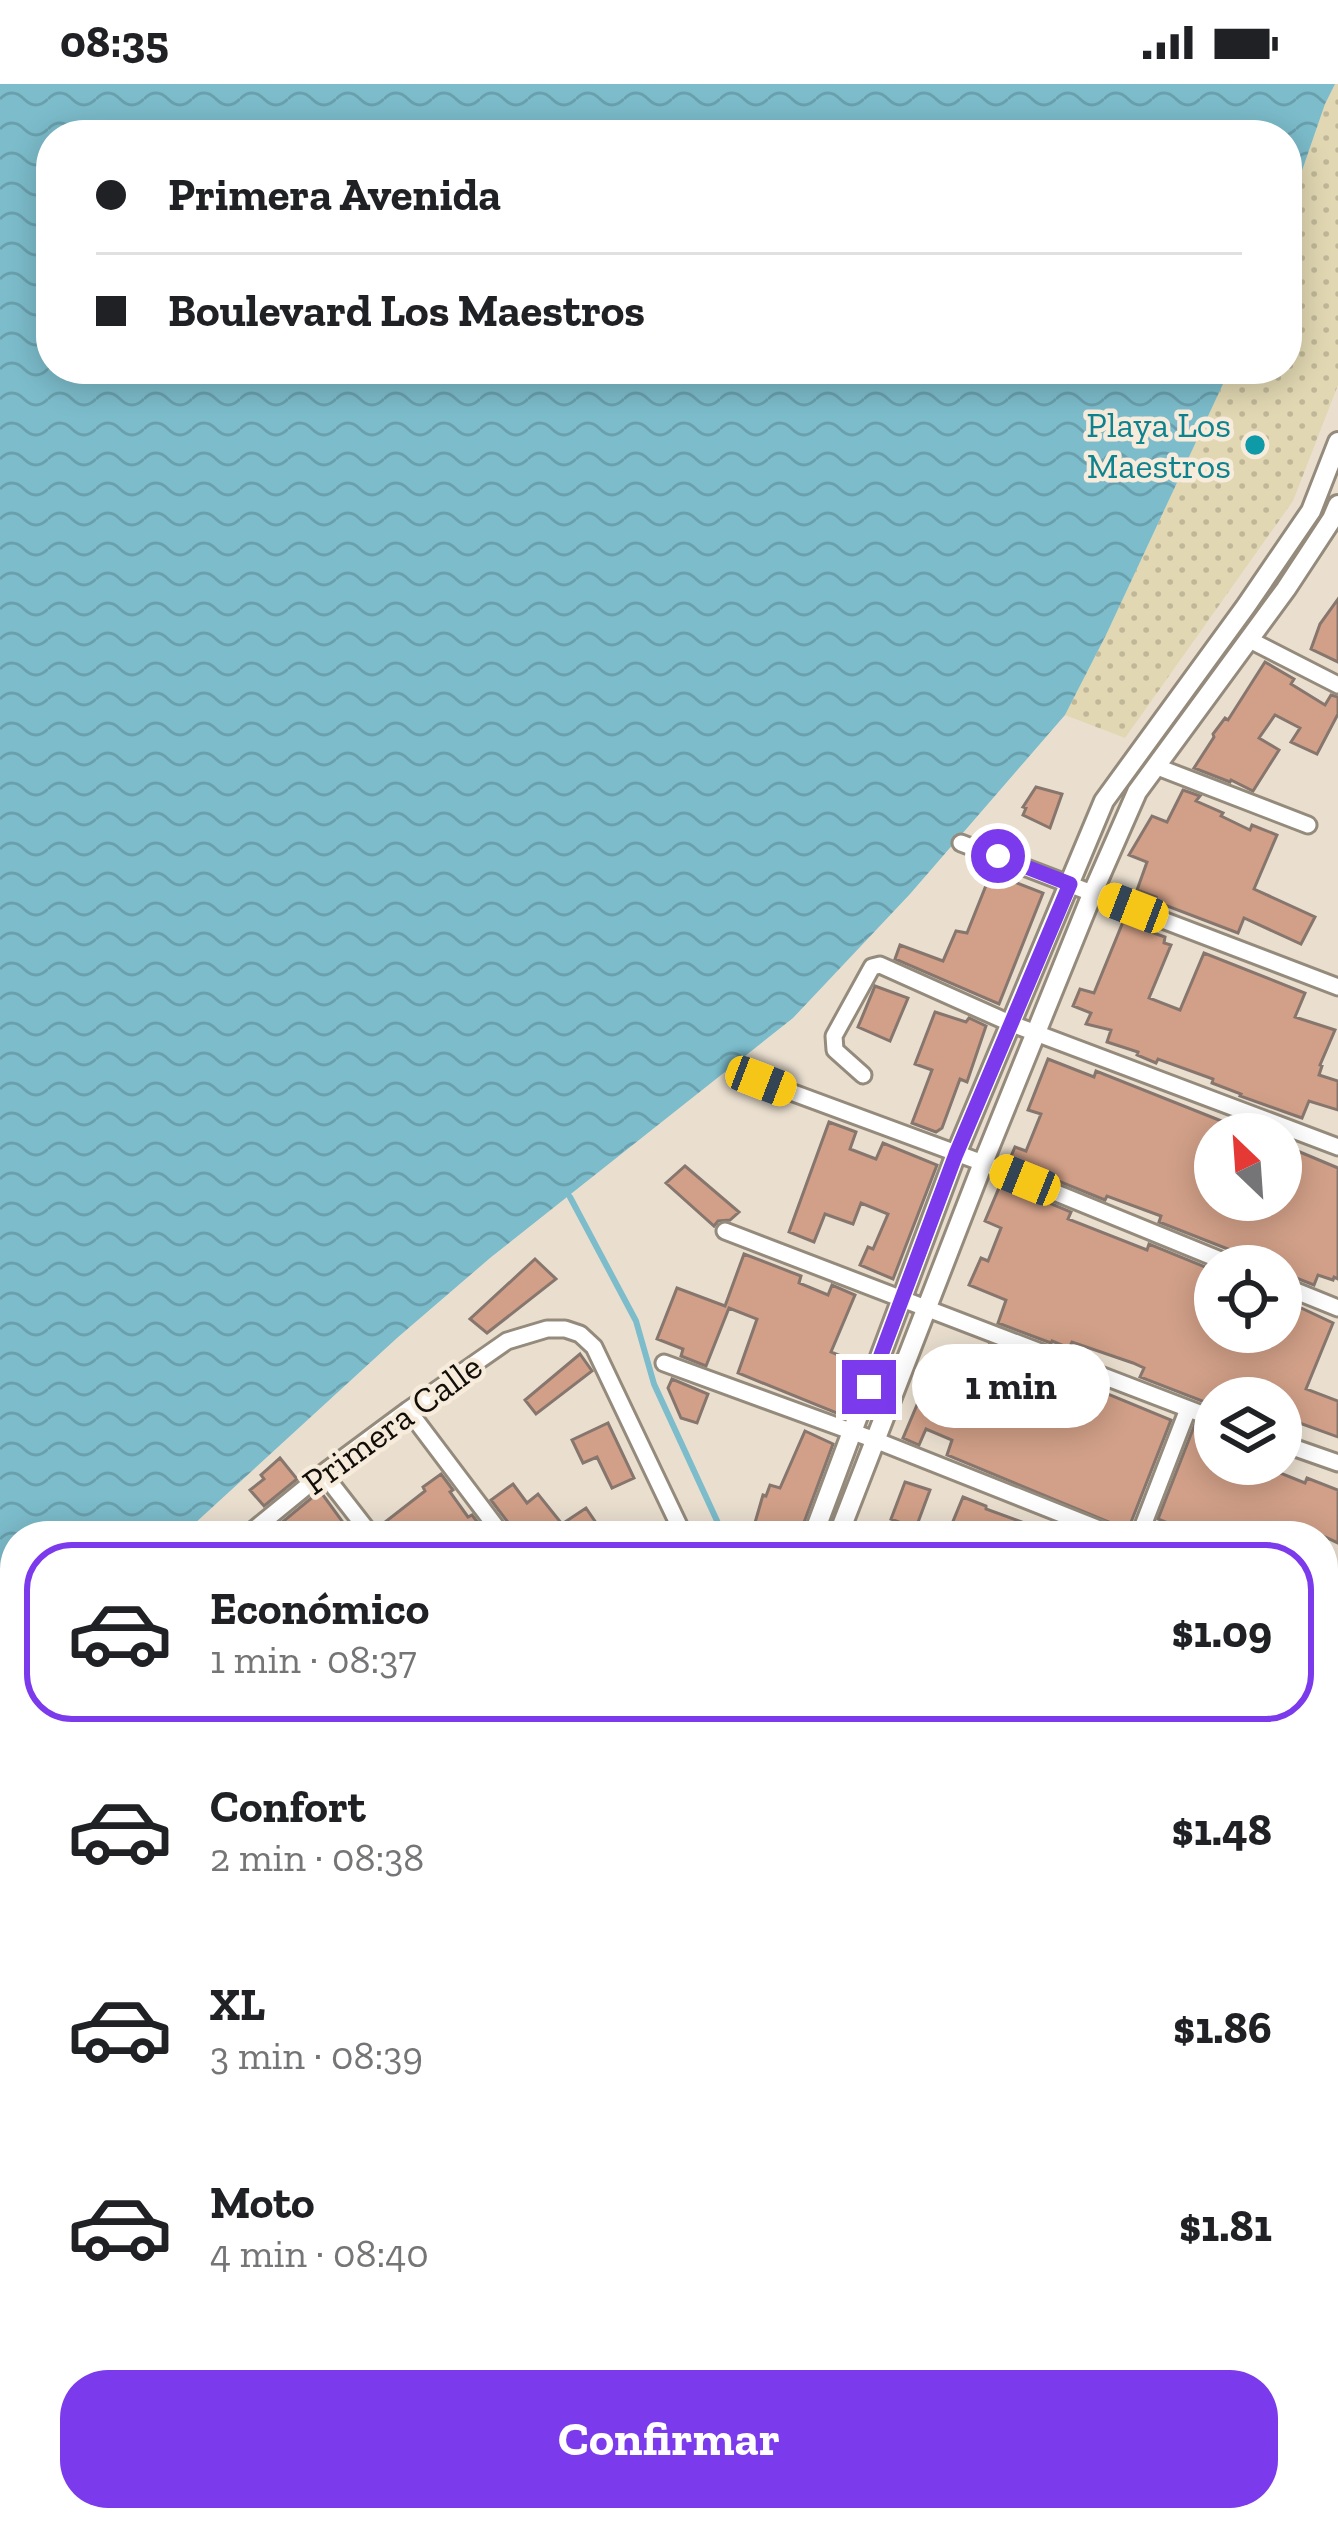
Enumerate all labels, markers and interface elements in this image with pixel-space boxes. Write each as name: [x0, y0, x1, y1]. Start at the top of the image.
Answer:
text: 08:35: [60, 15, 169, 69]
text: Primera Avenida: [168, 168, 501, 222]
text: Boulevard Los Maestros: [168, 284, 645, 338]
place label: Playa Los Maestros: [1086, 403, 1231, 487]
marker: Playa Los Maestros: [1242, 432, 1268, 458]
route start: [971, 829, 1025, 883]
car: [1093, 878, 1173, 938]
car: [721, 1051, 801, 1111]
north arrow: [1194, 1113, 1302, 1221]
map controls: [1194, 1113, 1302, 1485]
car: [985, 1150, 1065, 1210]
button: locate: [1194, 1245, 1302, 1353]
street label: Primera Calle: [294, 1345, 490, 1503]
callout: 1 min: [911, 1345, 1109, 1429]
route end: [842, 1360, 896, 1414]
text: 1 min: [965, 1362, 1057, 1409]
button: layers: [1194, 1377, 1302, 1485]
icon: car: [66, 1578, 174, 1686]
text: Económico: [210, 1582, 429, 1636]
text: $1.09: [1171, 1605, 1272, 1659]
text: 1 min · 08:37: [210, 1636, 417, 1683]
icon: car: [66, 1776, 174, 1884]
text: Confort: [210, 1780, 366, 1834]
text: $1.48: [1172, 1803, 1272, 1857]
text: 2 min · 08:38: [210, 1834, 424, 1881]
icon: car: [66, 1974, 174, 2082]
text: XL: [210, 1978, 265, 2032]
text: $1.86: [1173, 2001, 1272, 2055]
text: 3 min · 08:39: [210, 2032, 423, 2079]
icon: car: [66, 2172, 174, 2280]
text: Moto: [210, 2176, 315, 2230]
text: $1.81: [1179, 2199, 1272, 2253]
text: 4 min · 08:40: [210, 2230, 429, 2277]
button: Confirmar: [60, 2370, 1278, 2508]

